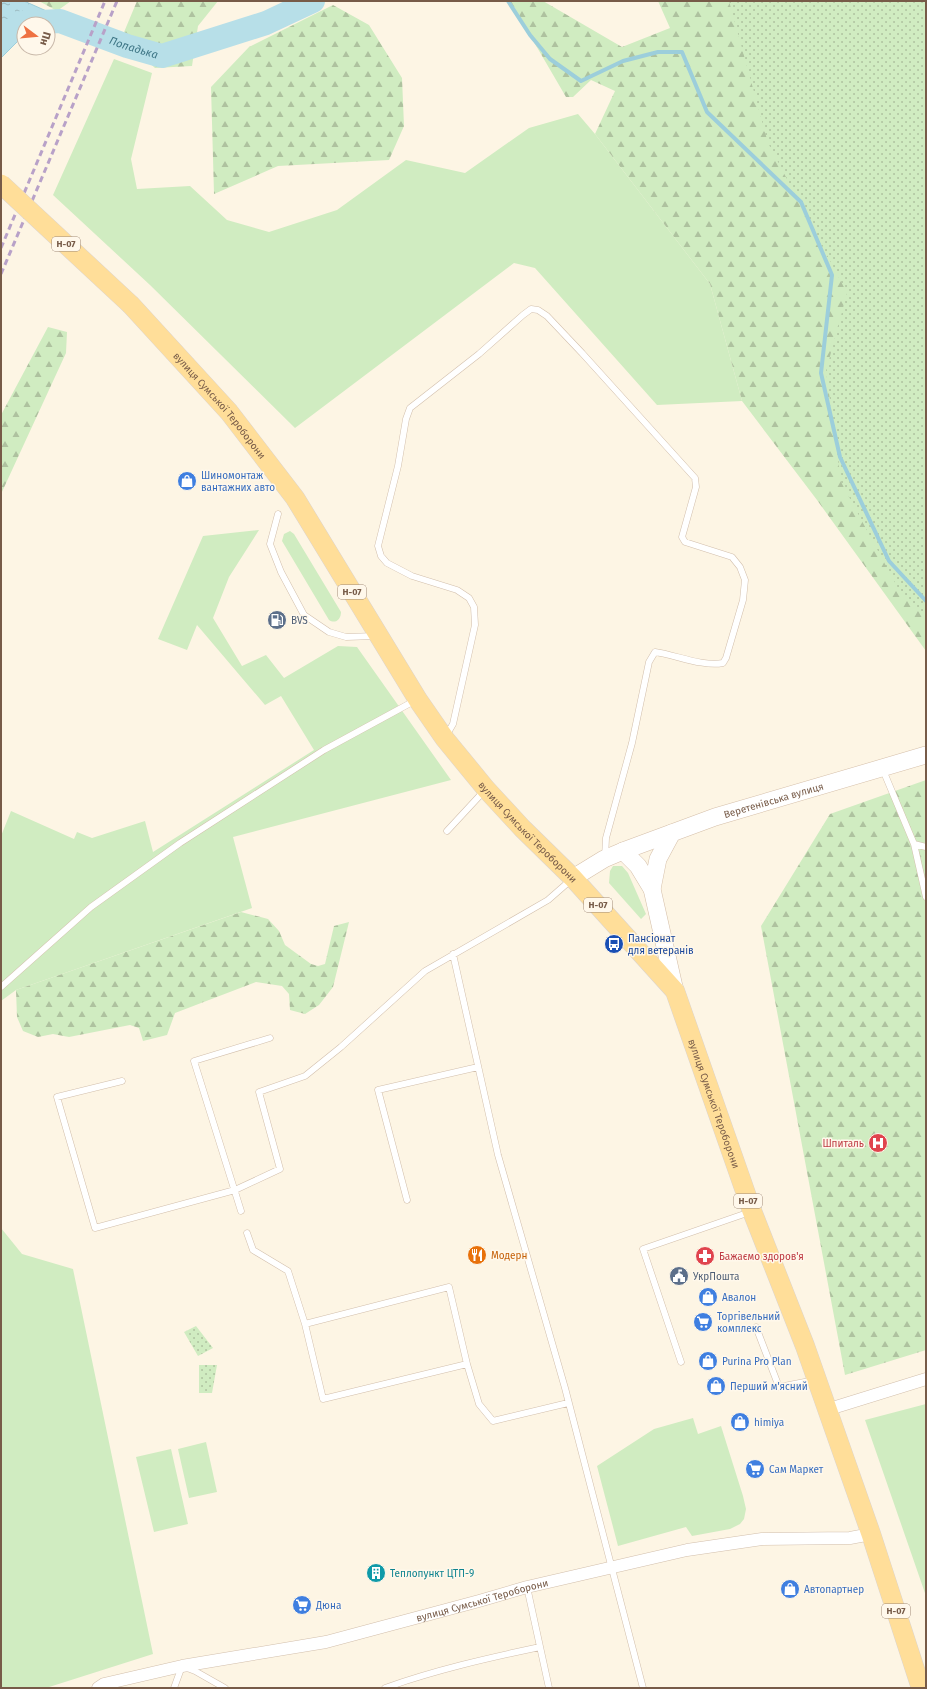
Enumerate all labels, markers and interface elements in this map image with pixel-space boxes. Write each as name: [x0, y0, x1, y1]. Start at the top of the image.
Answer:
north arrow: [16, 16, 56, 56]
text: Пн: [37, 30, 53, 47]
water label: Попадька: [107, 34, 159, 62]
road number: Н-07: [52, 237, 80, 251]
street label: вулиця Сумської Тероборони: [170, 350, 268, 462]
shop icon: Шиномонтаж вантажних авто: [176, 470, 198, 492]
place label: Шиномонтаж вантажних авто: [201, 470, 275, 494]
road number: Н-07: [338, 585, 366, 599]
fuel station icon: BVS: [266, 609, 288, 631]
place label: BVS: [291, 615, 308, 627]
street label: вулиця Сумської Тероборони: [475, 779, 579, 885]
street label: Веретенівська вулиця: [722, 780, 825, 821]
road number: Н-07: [584, 898, 612, 912]
place label: Пансіонат для ветеранів: [628, 932, 694, 957]
bus stop icon: Пансіонат для ветеранів: [603, 933, 625, 955]
street label: вулиця Сумської Тероборони: [685, 1037, 742, 1170]
hospital icon: Шпиталь: [867, 1132, 889, 1154]
place label: Шпиталь: [822, 1138, 864, 1150]
road number: Н-07: [734, 1194, 762, 1208]
restaurant icon: Модерн: [466, 1244, 488, 1266]
pharmacy icon: Бажаємо здоров'я: [694, 1245, 716, 1267]
place label: Модерн: [491, 1250, 527, 1262]
place label: Бажаємо здоров'я: [719, 1251, 804, 1263]
public building icon: УкрПошта: [668, 1265, 690, 1287]
place label: УкрПошта: [693, 1271, 739, 1283]
shop icon: Авалон: [697, 1286, 719, 1308]
place label: Авалон: [722, 1292, 756, 1304]
place label: Торгівельний комплекс: [717, 1310, 780, 1335]
supermarket icon: Торгівельний комплекс: [692, 1311, 714, 1333]
shop icon: Purina Pro Plan: [697, 1350, 719, 1372]
place label: Purina Pro Plan: [722, 1356, 792, 1368]
shop icon: Перший м'ясний: [705, 1375, 727, 1397]
place label: Перший м'ясний: [730, 1381, 808, 1393]
shop icon: himiya: [729, 1411, 751, 1433]
place label: himiya: [754, 1417, 784, 1429]
supermarket icon: Сам Маркет: [744, 1458, 766, 1480]
place label: Сам Маркет: [769, 1464, 824, 1476]
building icon: Теплопункт ЦТП-9: [365, 1562, 387, 1584]
place label: Теплопункт ЦТП-9: [390, 1568, 474, 1580]
street label: вулиця Сумської Тероборони: [415, 1577, 550, 1625]
shop icon: Автопартнер: [779, 1578, 801, 1600]
place label: Автопартнер: [804, 1584, 864, 1596]
supermarket icon: Дюна: [291, 1594, 313, 1616]
place label: Дюна: [315, 1600, 341, 1612]
road number: Н-07: [882, 1604, 910, 1618]

